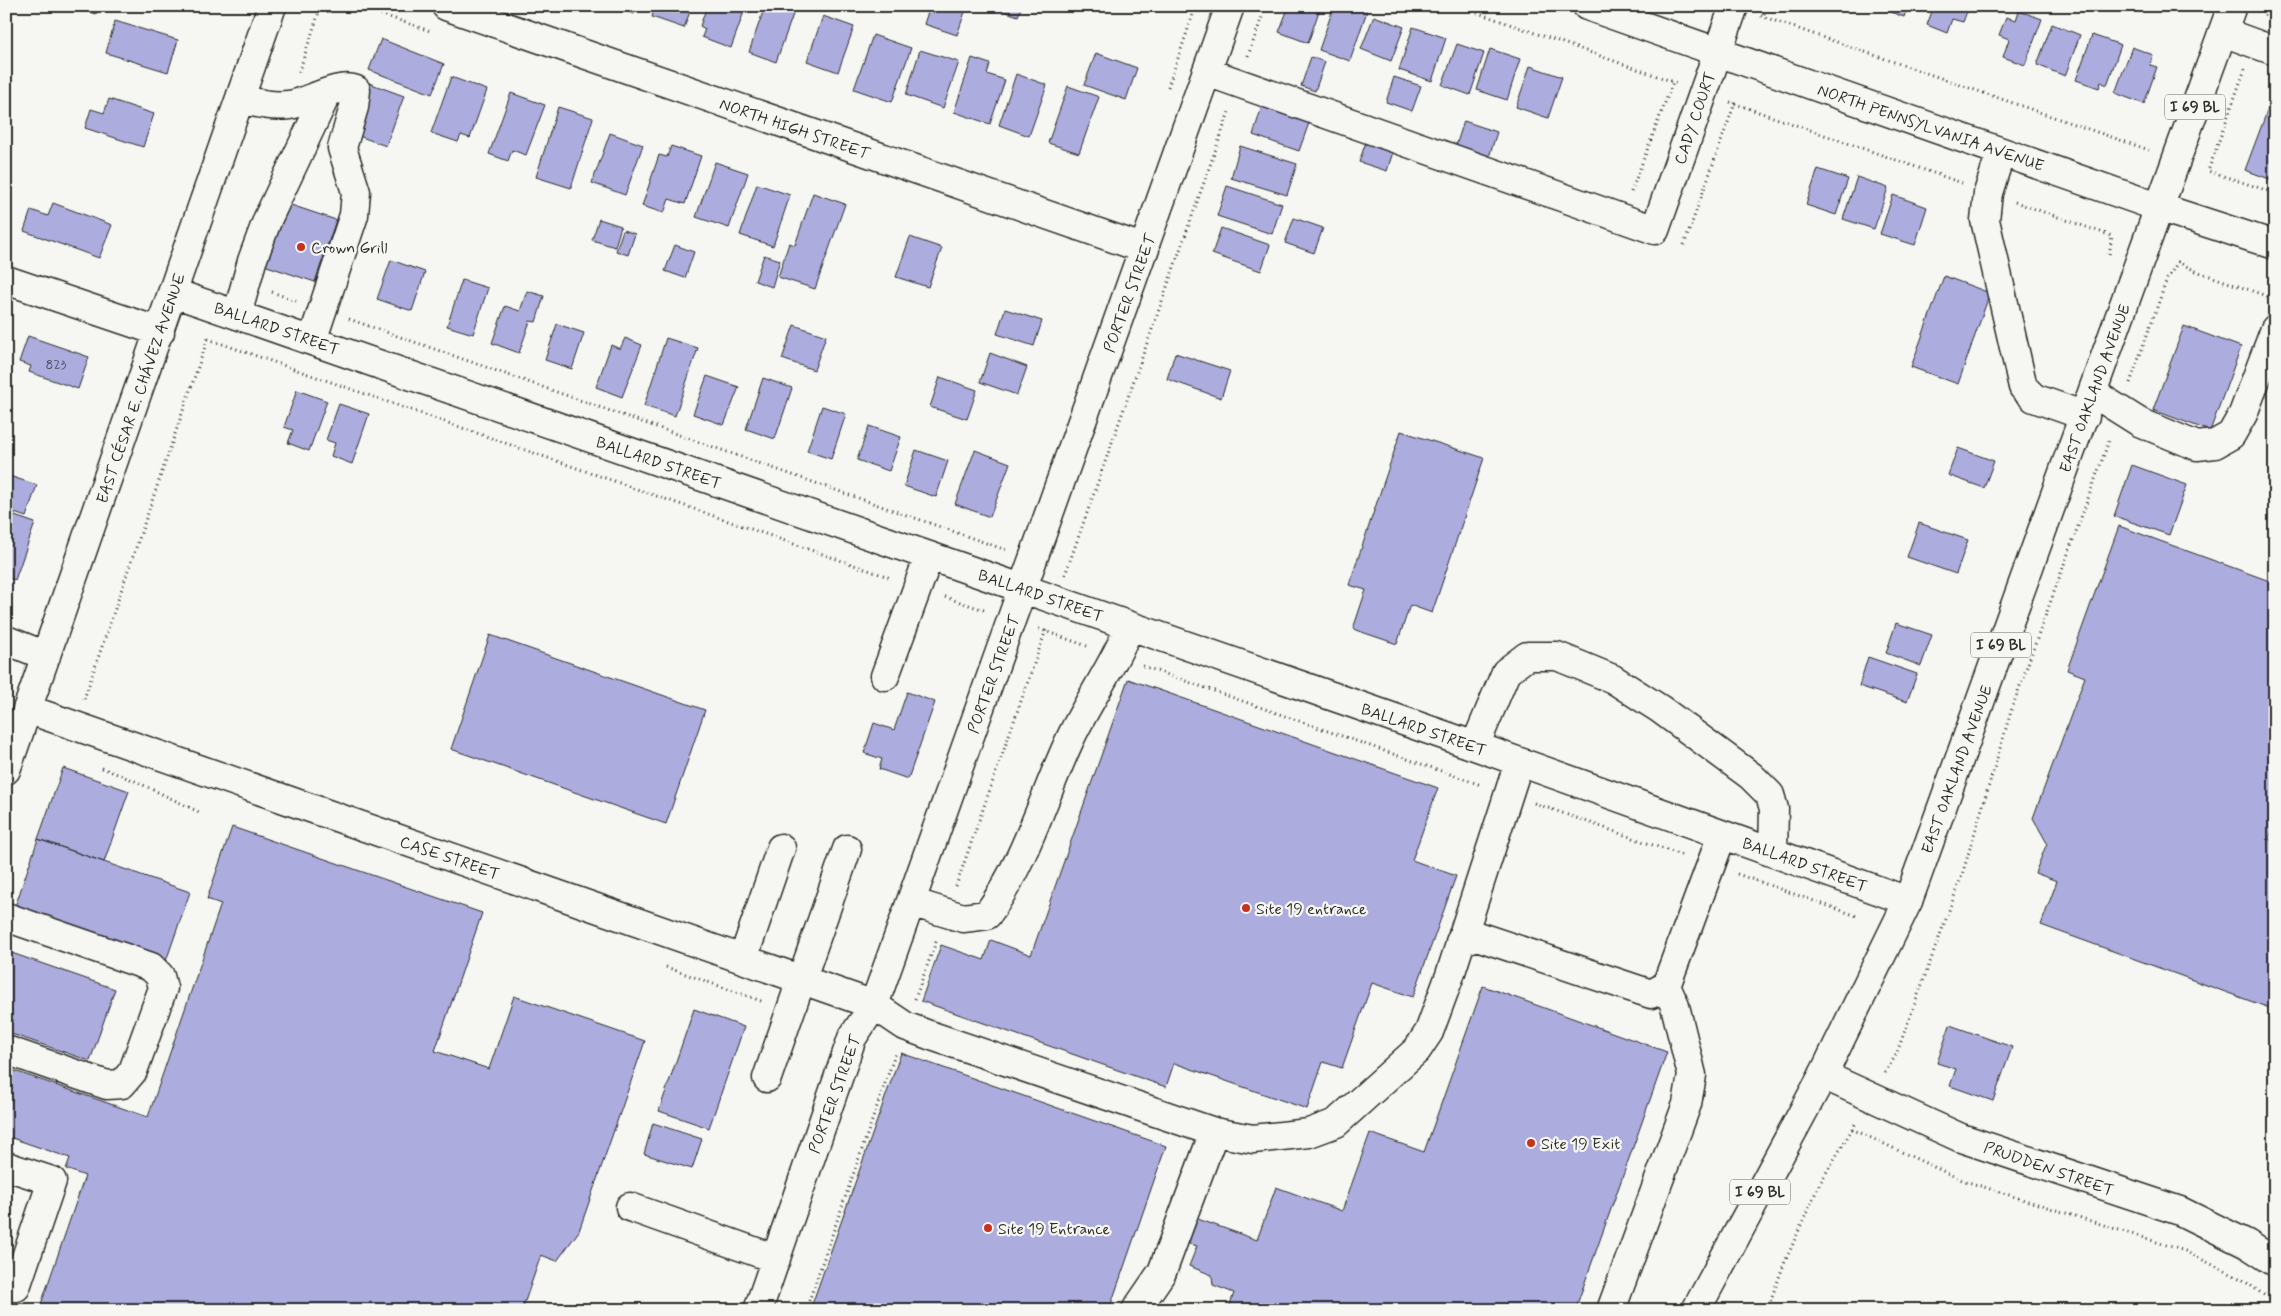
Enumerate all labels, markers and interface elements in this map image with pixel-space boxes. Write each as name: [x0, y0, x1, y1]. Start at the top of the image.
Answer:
street label: CADY COURT: [1670, 69, 1721, 168]
street label: NORTH PENNSYLVANIA AVENUE: [1815, 80, 2046, 177]
street label: NORTH HIGH STREET: [717, 94, 873, 165]
road number: I 69 BL: [2165, 94, 2225, 120]
street label: PORTER STREET: [1099, 230, 1162, 356]
place label: Crown Grill: [311, 238, 388, 259]
marker: Crown Grill: [295, 241, 307, 253]
street label: EAST CÉSAR E. CHÁVEZ AVENUE: [92, 270, 191, 507]
street label: BALLARD STREET: [211, 298, 342, 361]
street label: EAST OAKLAND AVENUE: [2055, 301, 2136, 476]
house number: 823: [46, 356, 67, 374]
street label: BALLARD STREET: [593, 432, 724, 495]
street label: BALLARD STREET: [975, 565, 1106, 628]
street label: PORTER STREET: [963, 611, 1026, 737]
road number: I 69 BL: [1971, 632, 2031, 658]
street label: EAST OAKLAND AVENUE: [1917, 682, 1998, 857]
street label: BALLARD STREET: [1358, 699, 1489, 762]
street label: CASE STREET: [397, 832, 502, 885]
street label: BALLARD STREET: [1739, 833, 1870, 898]
place label: Site 19 entrance: [1256, 899, 1367, 920]
marker: Site 19 entrance: [1240, 902, 1252, 914]
street label: PORTER STREET: [804, 1031, 867, 1157]
place label: Site 19 Exit: [1541, 1134, 1620, 1155]
marker: Site 19 Exit: [1525, 1137, 1537, 1149]
street label: PRUDDEN STREET: [1981, 1137, 2116, 1202]
road number: I 69 BL: [1730, 1180, 1790, 1204]
place label: Site 19 Entrance: [998, 1219, 1111, 1240]
marker: Site 19 Entrance: [982, 1222, 994, 1234]

